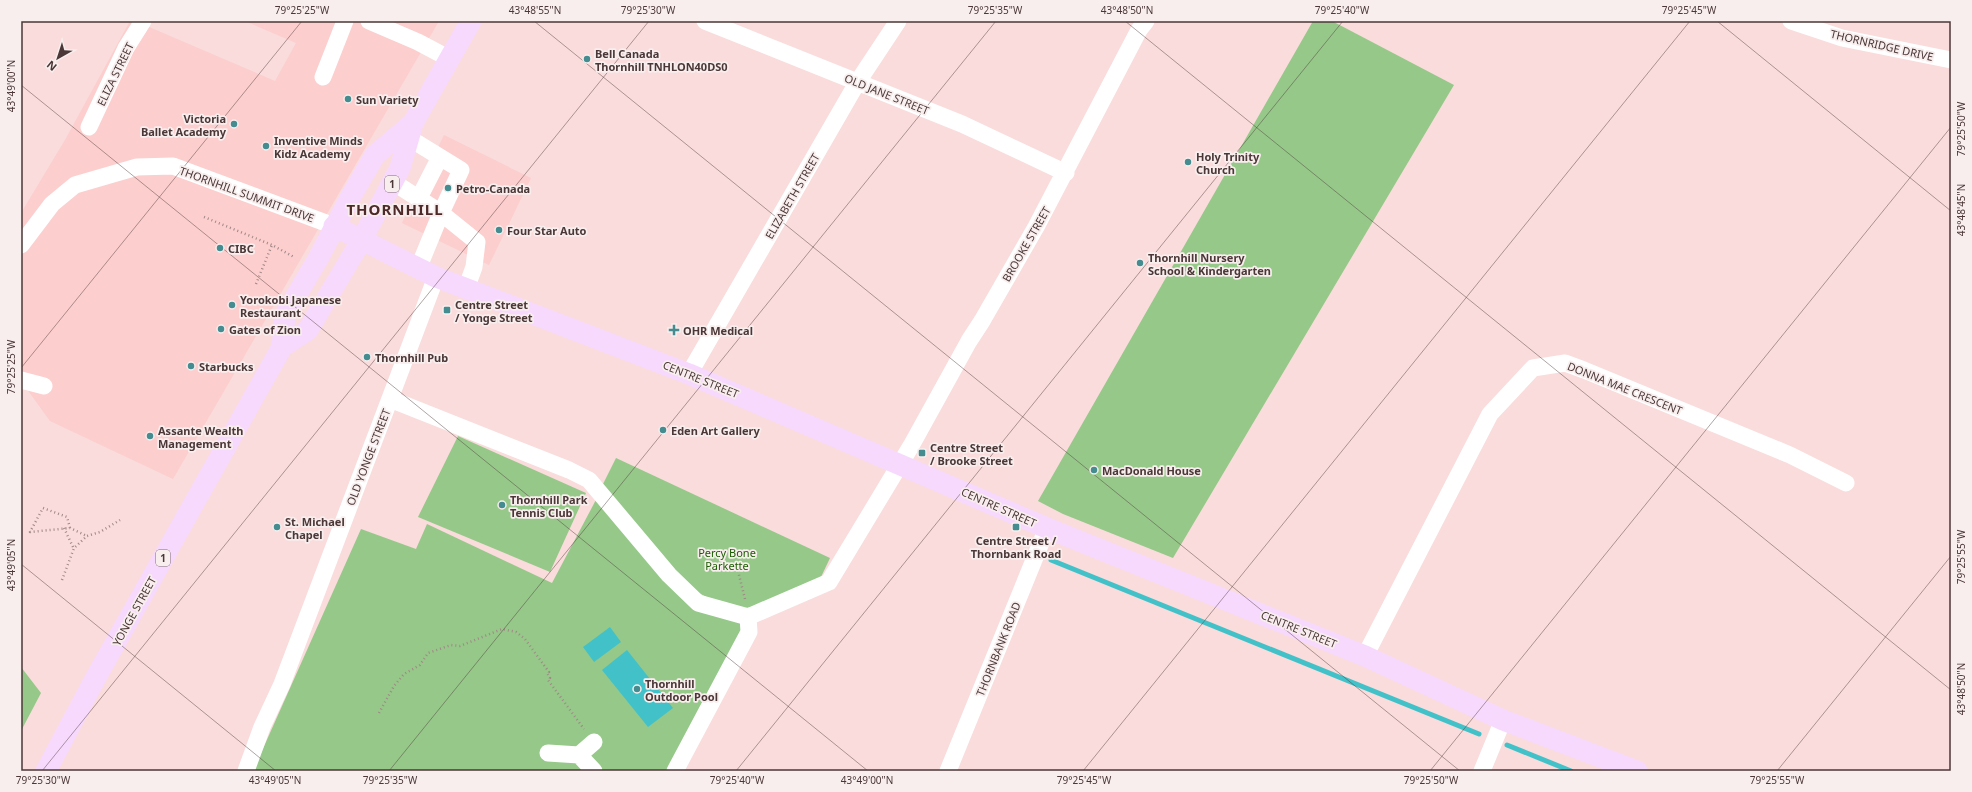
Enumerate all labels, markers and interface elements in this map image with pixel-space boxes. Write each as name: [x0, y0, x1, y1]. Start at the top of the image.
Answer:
text: 79°25'25"W: [275, 3, 330, 17]
text: 43°48'55"N: [509, 3, 561, 17]
text: 79°25'30"W: [621, 3, 676, 17]
text: 79°25'35"W: [968, 3, 1023, 17]
text: 43°48'50"N: [1101, 3, 1153, 17]
text: 79°25'40"W: [1315, 3, 1370, 17]
text: 79°25'45"W: [1662, 3, 1717, 17]
street label: THORNRIDGE DRIVE: [1829, 26, 1935, 64]
north arrow: [38, 38, 78, 78]
street label: ELIZA STREET: [93, 40, 137, 108]
place label: Bell Canada Thornhill TNHLON40DS0: [595, 46, 728, 74]
marker: Bell Canada Thornhill TNHLON40DS0: [582, 54, 592, 64]
text: N: [43, 58, 60, 75]
text: 43°49'00"N: [4, 60, 18, 112]
street label: OLD JANE STREET: [842, 70, 932, 118]
place label: Sun Variety: [356, 92, 419, 107]
marker: Sun Variety: [343, 94, 353, 104]
text: 79°25'50"W: [1954, 101, 1968, 156]
place label: Victoria Ballet Academy: [141, 111, 227, 139]
marker: Victoria Ballet Academy: [229, 119, 239, 129]
place label: Inventive Minds Kidz Academy: [274, 133, 363, 161]
marker: Inventive Minds Kidz Academy: [261, 141, 271, 151]
place label: Holy Trinity Church: [1196, 149, 1260, 177]
street label: ELIZABETH STREET: [761, 150, 823, 242]
marker: Holy Trinity Church: [1183, 157, 1193, 167]
street label: THORNHILL SUMMIT DRIVE: [178, 163, 316, 225]
road number: 1: [385, 176, 399, 192]
place label: Petro-Canada: [456, 181, 530, 196]
marker: Petro-Canada: [443, 183, 453, 193]
text: 43°48'45"N: [1954, 184, 1968, 236]
district label: THORNHILL: [346, 199, 444, 219]
street label: BROOKE STREET: [998, 204, 1054, 284]
place label: Four Star Auto: [507, 223, 587, 238]
marker: Four Star Auto: [494, 225, 504, 235]
place label: CIBC: [228, 241, 254, 256]
marker: CIBC: [215, 243, 225, 253]
place label: Thornhill Nursery School & Kindergarten: [1148, 250, 1271, 278]
marker: Thornhill Nursery School & Kindergarten: [1135, 258, 1145, 268]
place label: Yorokobi Japanese Restaurant: [240, 292, 342, 320]
place label: Centre Street / Yonge Street: [455, 297, 533, 325]
marker: Yorokobi Japanese Restaurant: [227, 300, 237, 310]
marker: Centre Street / Yonge Street: [442, 305, 452, 315]
place label: Gates of Zion: [229, 322, 301, 337]
place label: OHR Medical: [683, 323, 753, 338]
marker: Gates of Zion: [216, 324, 226, 334]
marker: OHR Medical: [668, 324, 680, 336]
text: 79°25'25"W: [4, 339, 18, 394]
place label: Thornhill Pub: [375, 350, 448, 365]
marker: Thornhill Pub: [362, 352, 372, 362]
street label: CENTRE STREET: [661, 357, 741, 401]
street label: DONNA MAE CRESCENT: [1565, 358, 1685, 418]
place label: Starbucks: [199, 359, 254, 374]
marker: Starbucks: [186, 361, 196, 371]
street label: OLD YONGE STREET: [343, 406, 393, 508]
place label: Assante Wealth Management: [158, 423, 243, 451]
place label: Eden Art Gallery: [671, 423, 760, 438]
marker: Eden Art Gallery: [658, 425, 668, 435]
marker: Assante Wealth Management: [145, 431, 155, 441]
place label: Centre Street / Brooke Street: [930, 440, 1013, 468]
marker: Centre Street / Brooke Street: [917, 448, 927, 458]
place label: MacDonald House: [1102, 463, 1201, 478]
marker: MacDonald House: [1089, 465, 1099, 475]
street label: CENTRE STREET: [959, 484, 1039, 530]
place label: Thornhill Park Tennis Club: [510, 492, 588, 520]
marker: Thornhill Park Tennis Club: [497, 500, 507, 510]
place label: St. Michael Chapel: [285, 514, 345, 542]
marker: St. Michael Chapel: [272, 522, 282, 532]
marker: Centre Street / Thornbank Road: [1011, 522, 1021, 532]
text: 79°25'55"W: [1954, 529, 1968, 584]
place label: Centre Street / Thornbank Road: [971, 533, 1061, 561]
text: 43°49'05"N: [4, 539, 18, 591]
park label: Percy Bone Parkette: [698, 545, 756, 573]
road number: 1: [156, 550, 170, 566]
street label: YONGE STREET: [109, 574, 159, 648]
street label: THORNBANK ROAD: [972, 600, 1024, 698]
street label: CENTRE STREET: [1259, 607, 1339, 651]
text: 43°48'50"N: [1954, 663, 1968, 715]
place label: Thornhill Outdoor Pool: [645, 676, 718, 704]
marker: Thornhill Outdoor Pool: [632, 684, 642, 694]
text: 79°25'30"W: [16, 773, 71, 787]
text: 43°49'05"N: [249, 773, 301, 787]
text: 79°25'35"W: [363, 773, 418, 787]
text: 79°25'40"W: [710, 773, 765, 787]
text: 43°49'00"N: [841, 773, 893, 787]
text: 79°25'45"W: [1057, 773, 1112, 787]
text: 79°25'50"W: [1404, 773, 1459, 787]
text: 79°25'55"W: [1750, 773, 1805, 787]

